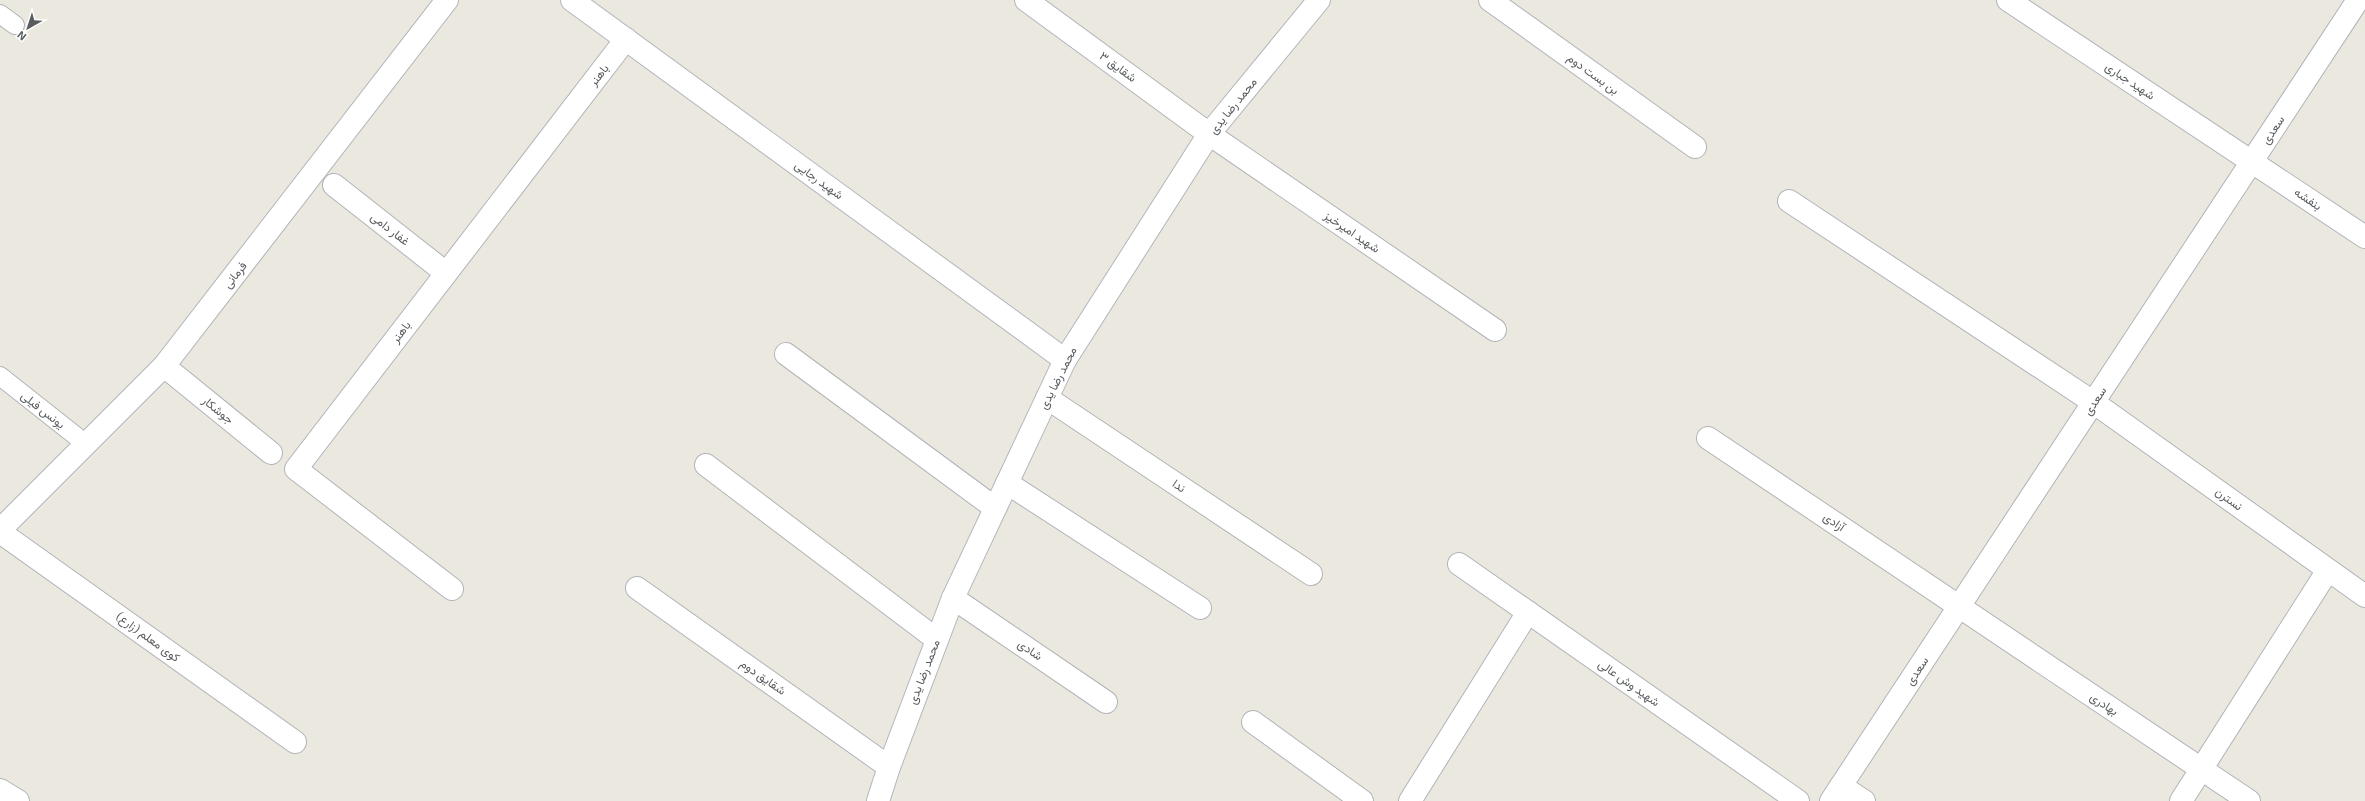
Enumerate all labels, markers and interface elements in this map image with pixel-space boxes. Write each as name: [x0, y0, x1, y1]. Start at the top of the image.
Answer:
north arrow: [8, 8, 48, 48]
text: N: [14, 29, 29, 44]
street label: شقایق ۳: [1096, 48, 1140, 86]
street label: بن بست دوم: [1564, 50, 1622, 98]
street label: شهید جباری: [2102, 58, 2158, 104]
street label: باهنر: [585, 61, 613, 90]
street label: محمد رضا یدی: [1205, 74, 1261, 138]
street label: سعدی: [2258, 113, 2288, 147]
street label: شهید رجایی: [791, 157, 847, 203]
street label: بنفشه: [2292, 184, 2325, 213]
street label: شهید امیرخیز: [1320, 207, 1383, 257]
street label: غفار دامی: [367, 209, 413, 249]
street label: فرمانی: [219, 258, 251, 292]
street label: باهنر: [387, 318, 415, 347]
street label: محمد رضا یدی: [1035, 344, 1081, 412]
street label: سعدی: [2080, 384, 2110, 418]
street label: یونس فیلی: [18, 388, 68, 432]
street label: جوشکار: [198, 392, 237, 428]
street label: ندا: [1170, 476, 1189, 494]
street label: نسترن: [2212, 484, 2246, 514]
street label: آزادی: [1820, 509, 1849, 536]
street label: کوی معلم (زارع): [112, 608, 183, 666]
street label: شادی: [1014, 636, 1046, 664]
street label: محمد رضا یدی: [904, 637, 944, 707]
street label: سعدی: [1902, 654, 1932, 688]
street label: شقایق دوم: [737, 655, 789, 699]
street label: شهید وش عالی: [1595, 656, 1663, 710]
street label: بهادری: [2087, 689, 2121, 719]

